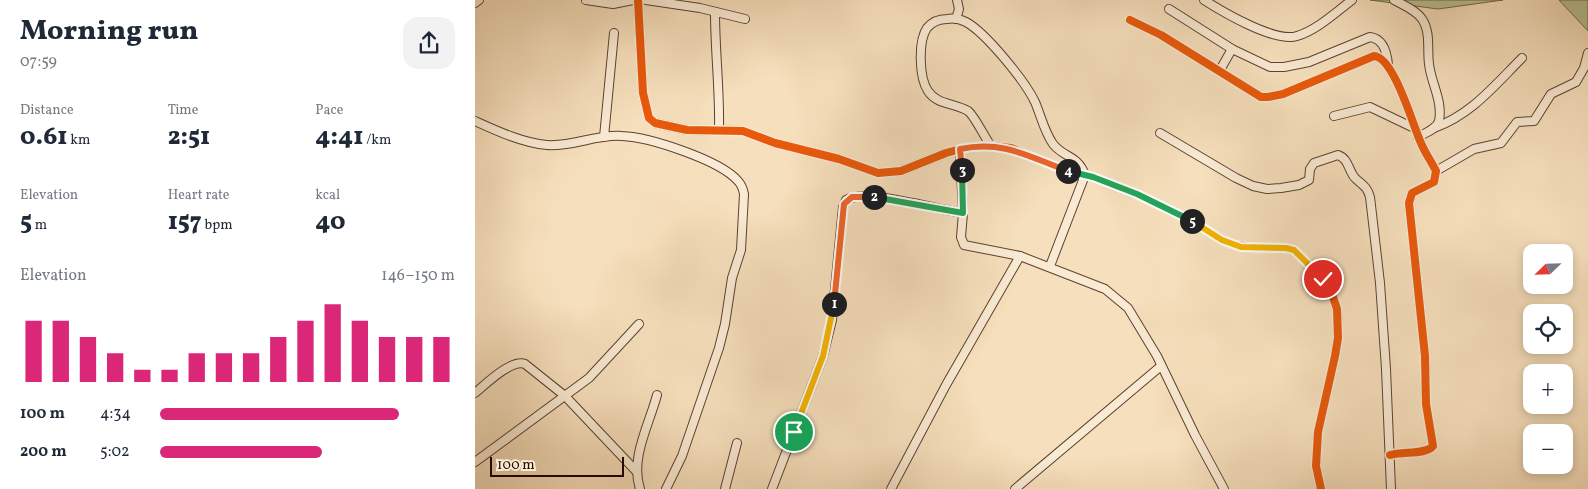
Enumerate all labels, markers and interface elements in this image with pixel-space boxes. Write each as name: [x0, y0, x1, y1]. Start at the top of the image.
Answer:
text: Morning run: [20, 12, 198, 51]
button: share: [403, 17, 455, 69]
text: 07:59: [20, 51, 57, 73]
text: Distance: [20, 101, 74, 120]
text: Time: [168, 101, 198, 120]
text: Pace: [315, 101, 343, 120]
text: 0.61: [20, 120, 68, 155]
text: 2:51: [168, 120, 210, 155]
text: 4:41: [315, 120, 363, 155]
text: km: [68, 131, 90, 150]
text: /km: [363, 131, 391, 150]
pin: 3: [949, 158, 975, 182]
pin: 4: [1055, 158, 1081, 184]
text: 3: [959, 161, 966, 180]
text: 4: [1064, 162, 1073, 181]
pin: 2: [861, 184, 887, 210]
text: Elevation: [20, 186, 78, 205]
text: Heart rate: [168, 186, 229, 205]
text: kcal: [315, 186, 340, 205]
text: 2: [871, 188, 878, 207]
text: 5: [20, 205, 32, 240]
text: 157: [168, 205, 202, 240]
text: 40: [315, 205, 346, 240]
pin: 5: [1179, 208, 1205, 234]
text: 5: [1189, 212, 1196, 231]
text: m: [32, 216, 47, 235]
text: bpm: [202, 216, 233, 235]
north arrow: [1523, 244, 1573, 294]
map controls: [1523, 244, 1573, 474]
pin: [1302, 258, 1344, 300]
text: Elevation: [20, 265, 87, 287]
text: 146–150 m: [381, 265, 455, 287]
icon: check: [1309, 265, 1337, 293]
pin: 1: [821, 292, 847, 316]
text: 1: [832, 295, 837, 314]
button: locate: [1523, 304, 1573, 354]
button: +: [1523, 364, 1573, 414]
text: 100 m: [20, 403, 65, 425]
text: 4:34: [100, 403, 131, 425]
pin: [773, 411, 815, 453]
icon: arrive: [780, 418, 808, 446]
button: −: [1523, 424, 1573, 474]
text: 200 m: [20, 441, 67, 463]
text: 5:02: [100, 441, 130, 463]
scale bar: [490, 454, 624, 477]
text: 100 m: [497, 456, 535, 475]

